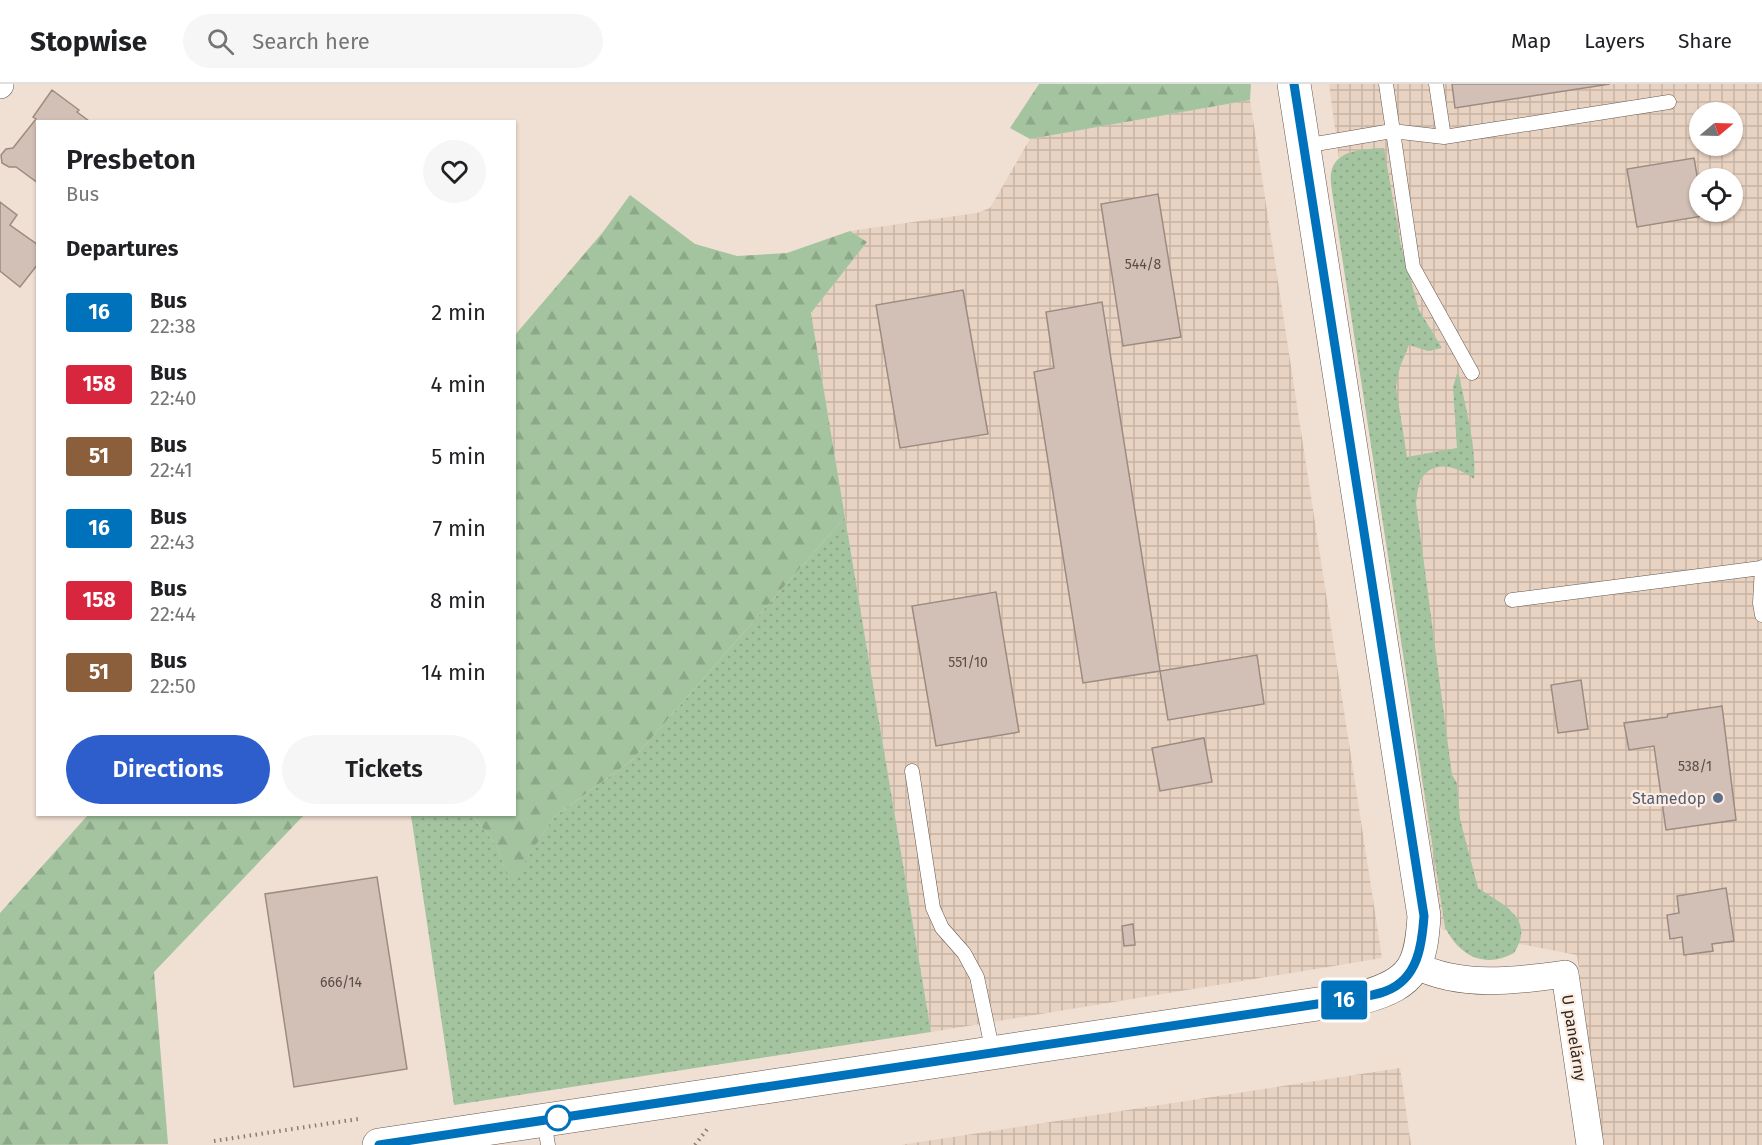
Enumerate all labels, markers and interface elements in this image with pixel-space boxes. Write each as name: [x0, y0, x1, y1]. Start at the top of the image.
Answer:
search box: [183, 14, 603, 68]
text: Stopwise: [30, 25, 147, 58]
icon: search: [204, 25, 237, 58]
text: Search here: [252, 28, 370, 55]
text: Map: [1511, 28, 1551, 54]
text: Layers: [1584, 28, 1645, 54]
text: Share: [1678, 28, 1732, 54]
north arrow: [1689, 102, 1743, 156]
map controls: [1689, 102, 1743, 222]
button: heart: [423, 140, 486, 203]
text: Presbeton: [66, 143, 196, 176]
button: locate: [1689, 168, 1743, 222]
text: Bus: [66, 182, 99, 206]
text: Departures: [66, 235, 178, 262]
house number: 544/8: [1125, 256, 1161, 273]
text: Bus: [150, 287, 187, 314]
text: 16: [88, 299, 110, 325]
text: 2 min: [431, 299, 486, 326]
text: 22:38: [150, 314, 196, 338]
text: Bus: [150, 359, 187, 386]
text: 158: [82, 371, 116, 397]
text: 4 min: [431, 371, 486, 398]
text: 22:40: [150, 386, 196, 410]
text: Bus: [150, 431, 187, 458]
text: 51: [89, 443, 109, 469]
text: 5 min: [431, 443, 486, 470]
text: 22:41: [150, 458, 193, 482]
text: Bus: [150, 503, 187, 530]
text: 16: [88, 515, 110, 541]
text: 7 min: [432, 515, 486, 542]
text: 22:43: [150, 530, 195, 554]
text: Bus: [150, 575, 187, 602]
text: 158: [82, 587, 116, 613]
text: 8 min: [430, 587, 486, 614]
text: 22:44: [150, 602, 196, 626]
text: Bus: [150, 647, 187, 674]
house number: 551/10: [948, 654, 988, 671]
text: 51: [89, 659, 109, 685]
text: 14 min: [421, 659, 486, 686]
text: 22:50: [150, 674, 196, 698]
button: Directions: [66, 735, 270, 804]
button: Tickets: [282, 735, 486, 804]
house number: 538/1: [1678, 758, 1712, 775]
place label: Stamedop: [1632, 789, 1706, 808]
marker: Stamedop: [1711, 791, 1725, 805]
house number: 666/14: [320, 974, 363, 991]
line badge: 16: [1317, 980, 1371, 1020]
text: 16: [1333, 987, 1355, 1013]
street label: U panelárny: [1558, 993, 1590, 1083]
unlabelled marker: [545, 1105, 571, 1131]

